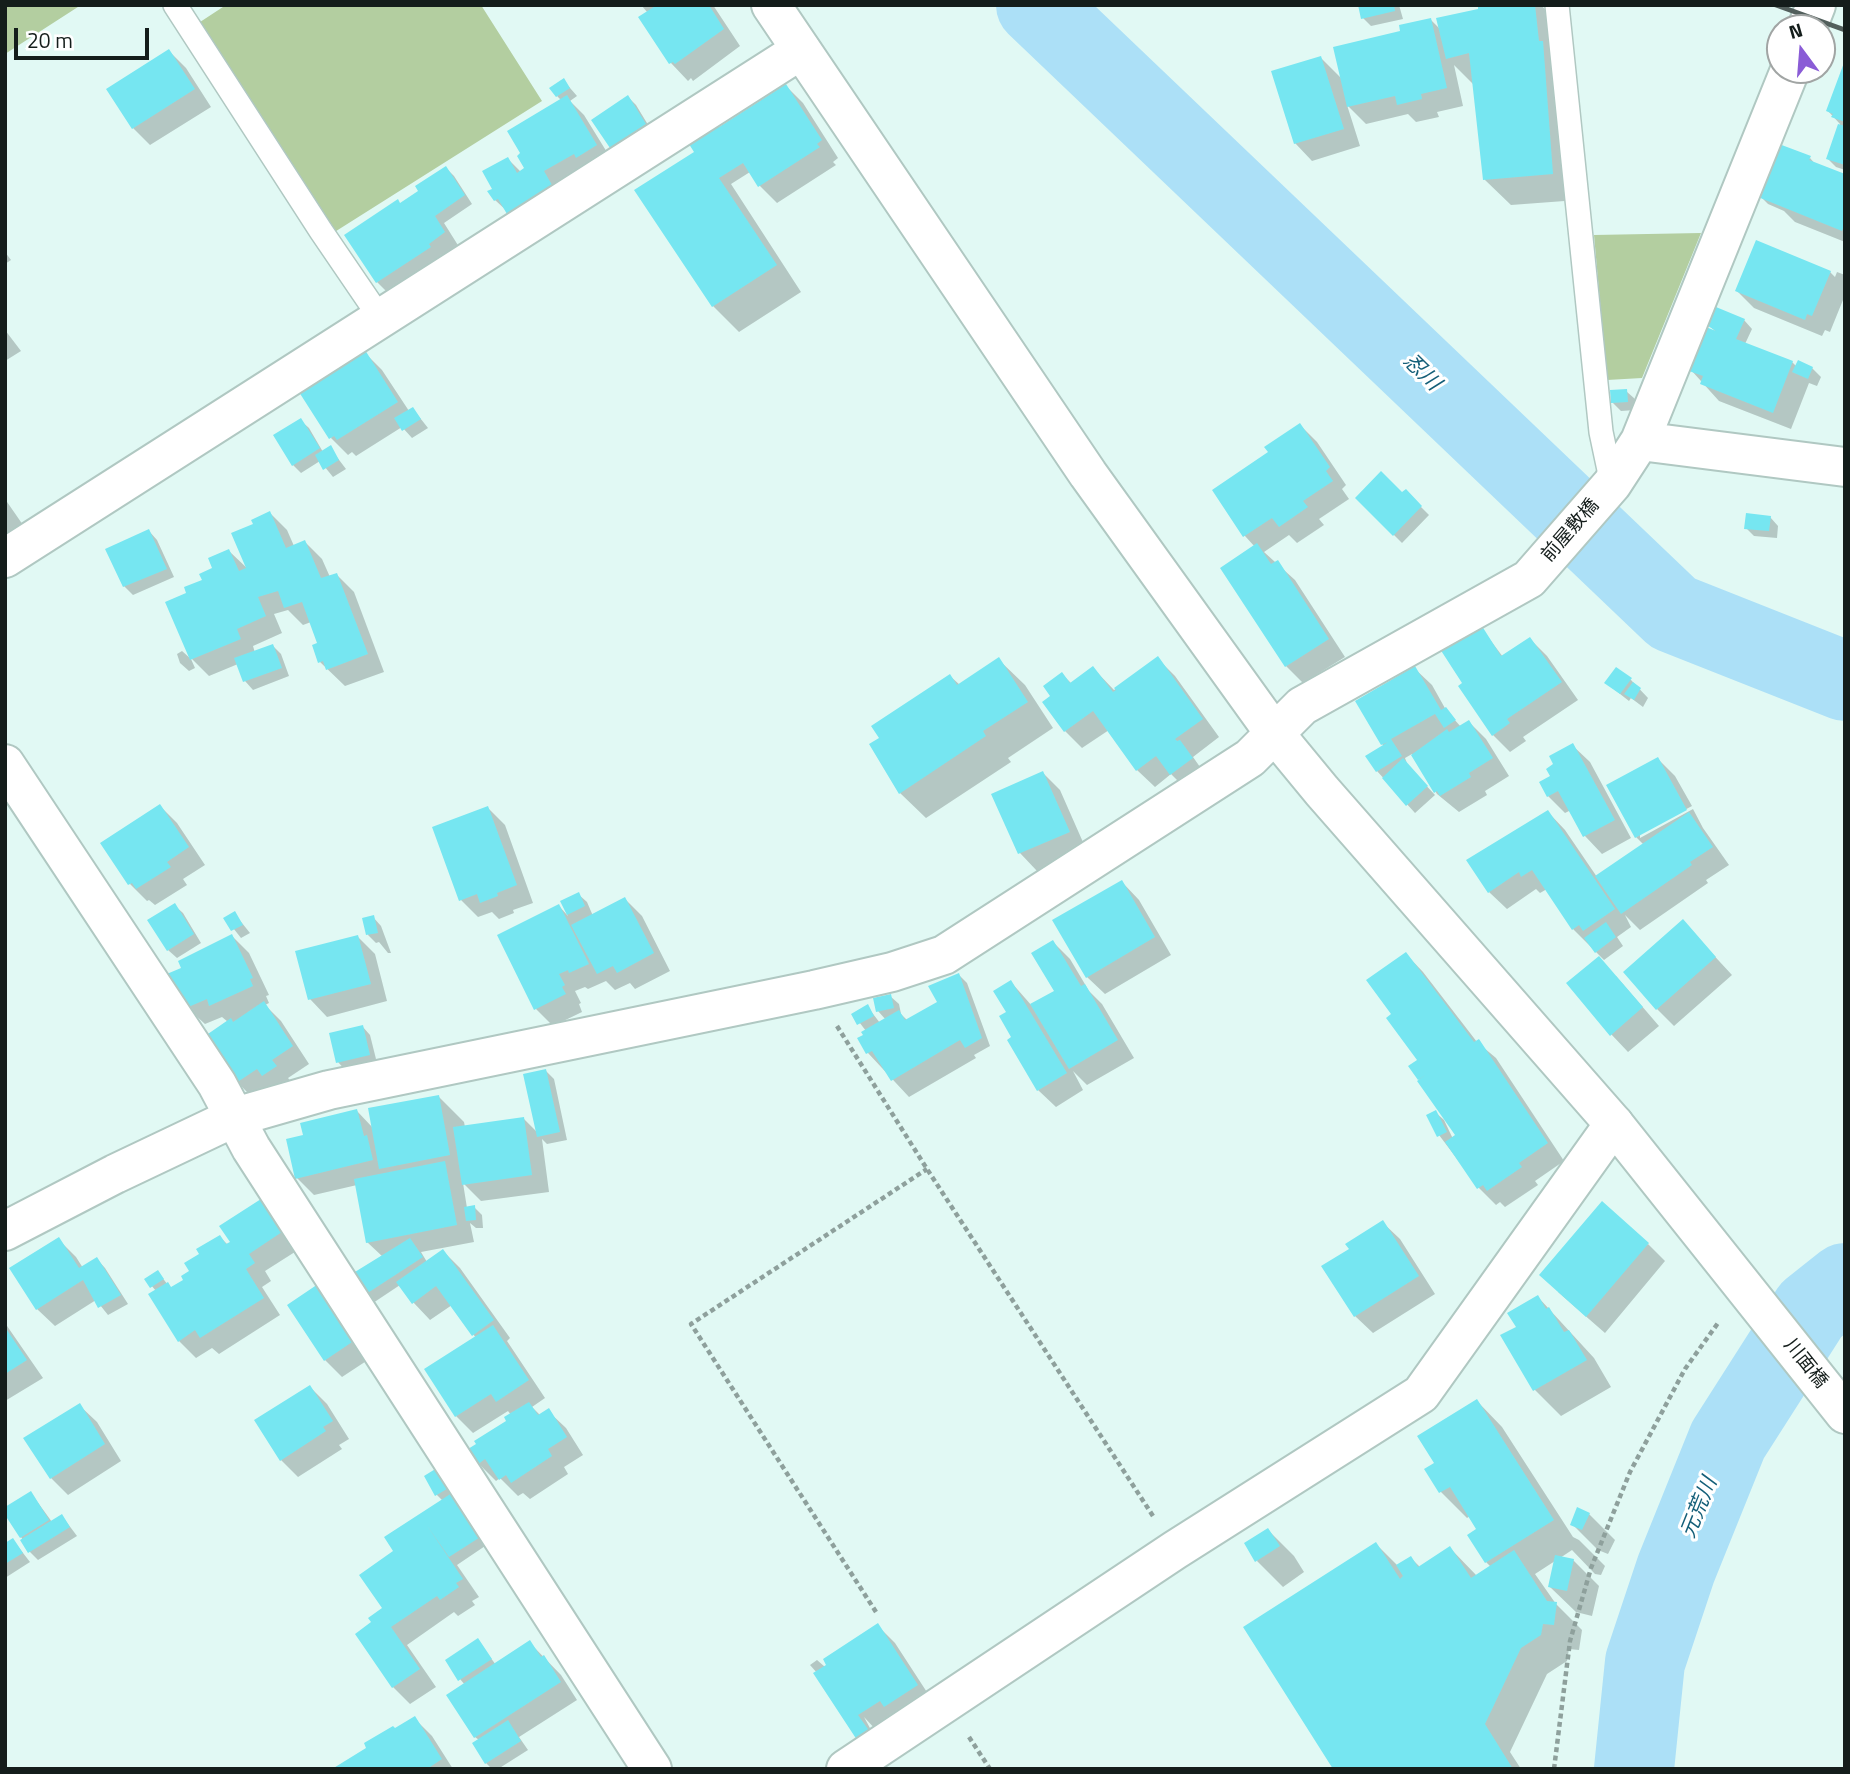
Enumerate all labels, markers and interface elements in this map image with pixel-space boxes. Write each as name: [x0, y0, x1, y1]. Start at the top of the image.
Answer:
scale bar: [18, 14, 152, 58]
north arrow: [1766, 14, 1836, 84]
text: N: [1785, 15, 1806, 46]
text: 20 m: [27, 24, 73, 56]
water label: 忍川: [1397, 349, 1445, 397]
street label: 前屋敷橋: [1537, 495, 1605, 567]
street label: 川面橋: [1778, 1335, 1832, 1393]
water label: 元荒川: [1677, 1474, 1723, 1542]

